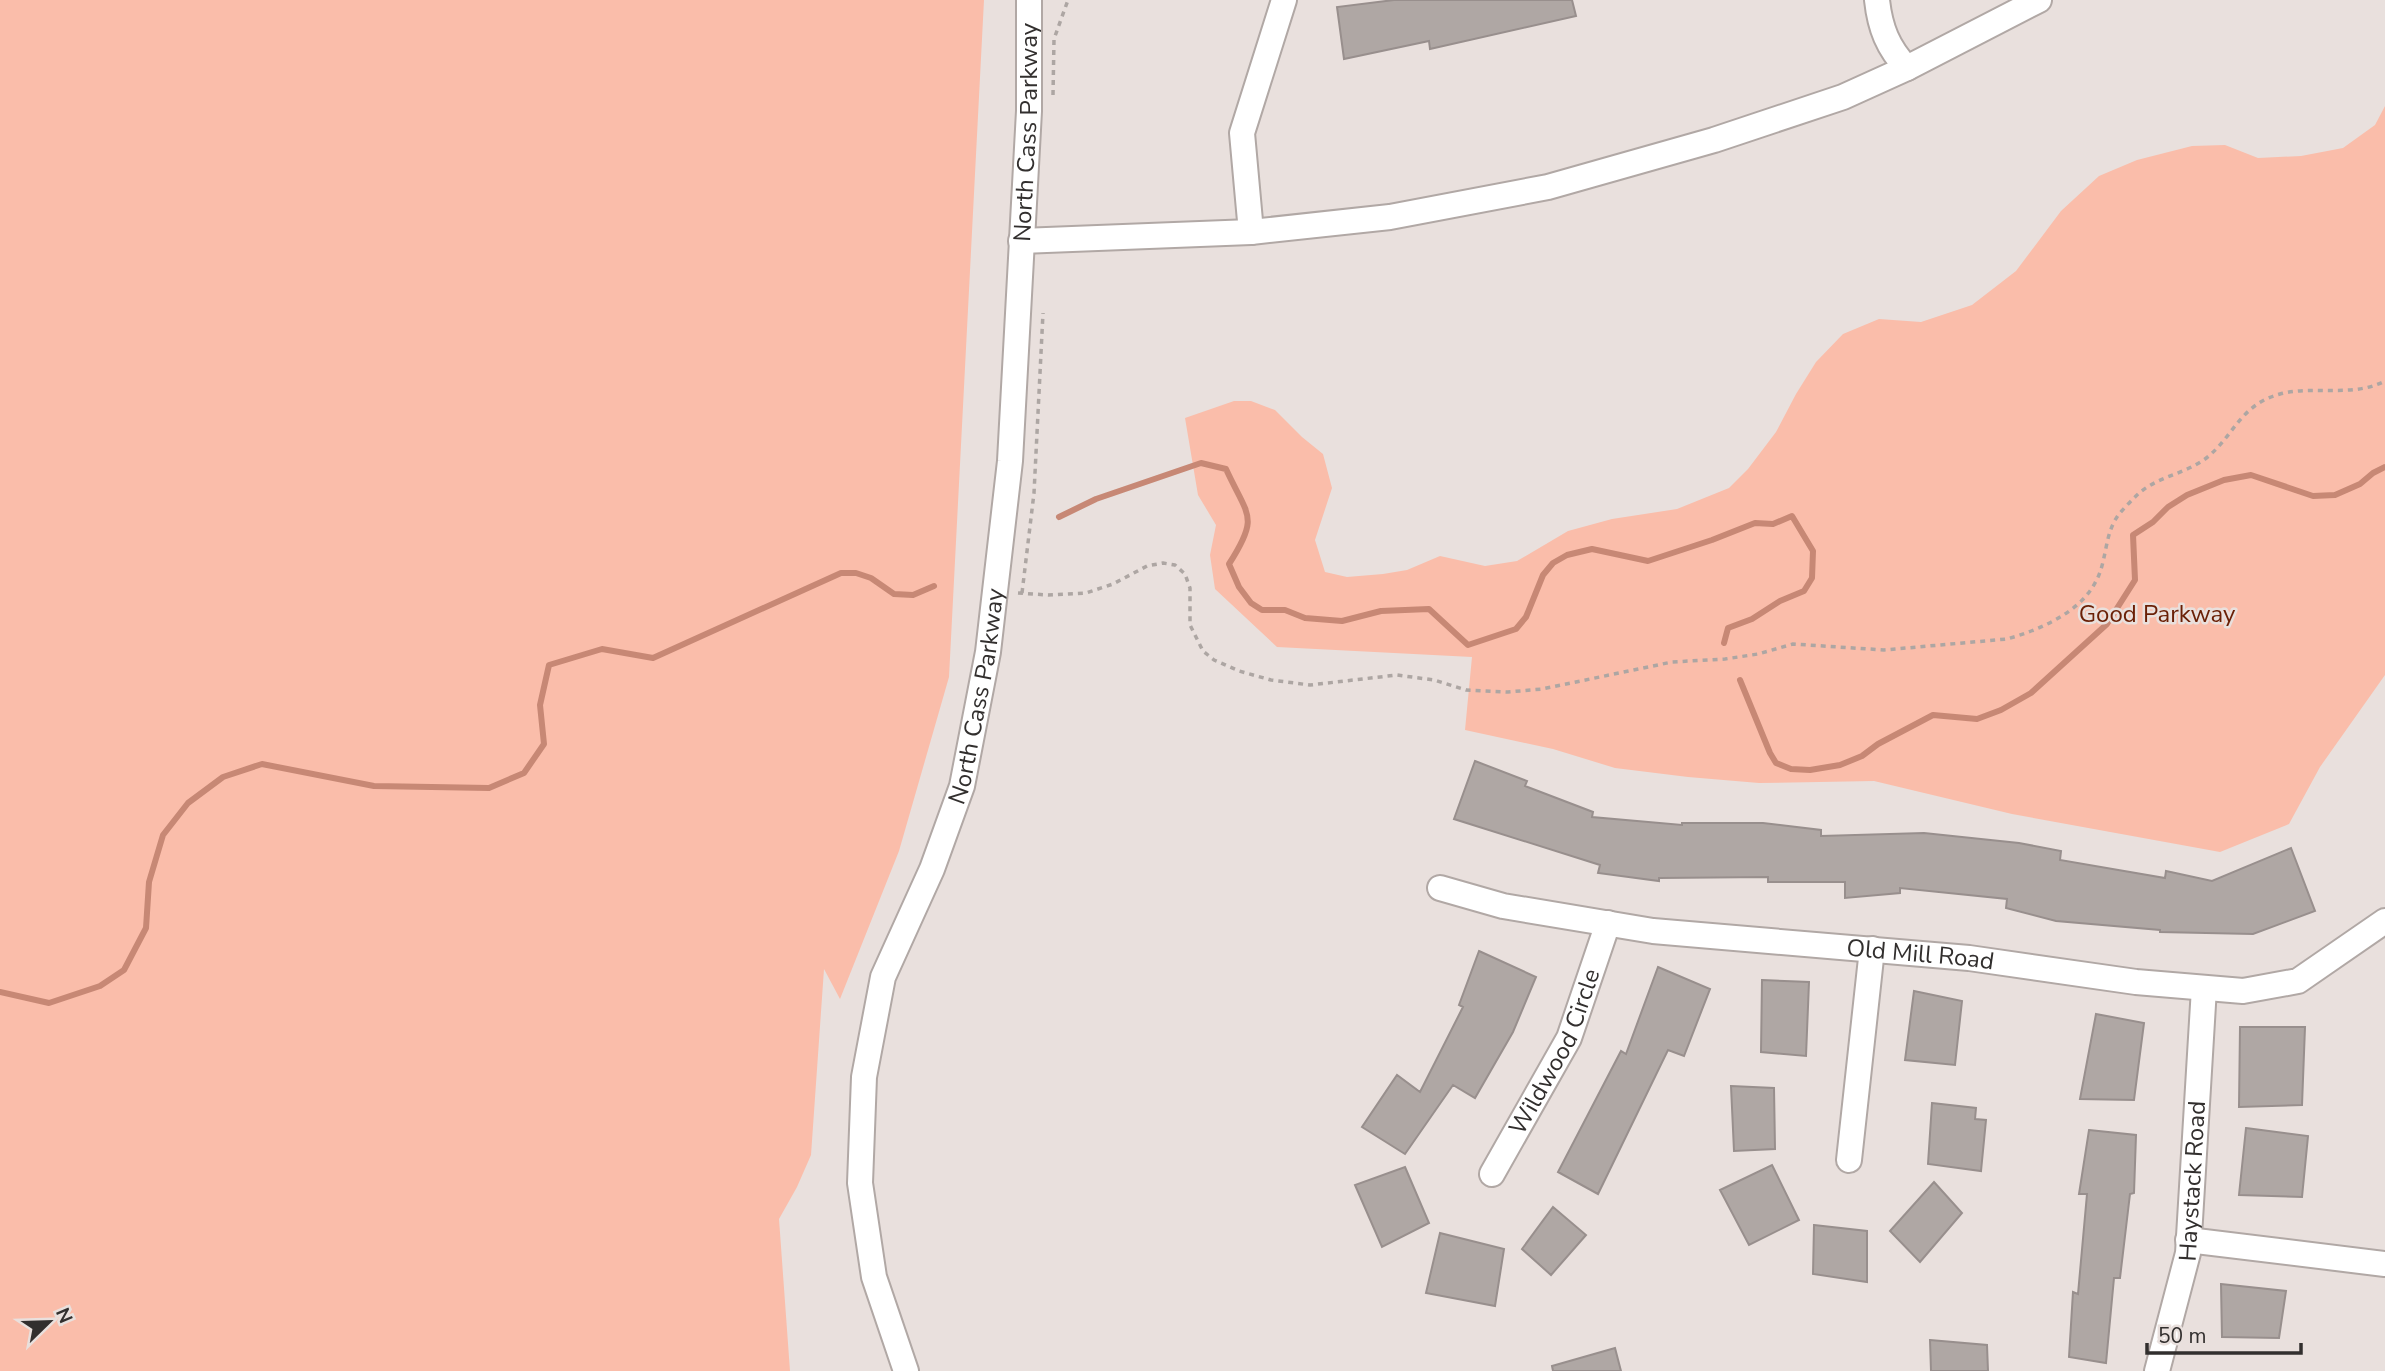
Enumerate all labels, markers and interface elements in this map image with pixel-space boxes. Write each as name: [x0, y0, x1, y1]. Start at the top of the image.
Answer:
street label: North Cass Parkway: [1006, 22, 1045, 242]
street label: North Cass Parkway: [941, 586, 1011, 809]
park label: Good Parkway: [2079, 598, 2236, 630]
street label: Old Mill Road: [1845, 932, 1996, 977]
street label: Wildwood Circle: [1501, 964, 1607, 1141]
street label: Haystack Road: [2172, 1100, 2213, 1262]
north arrow: [14, 1287, 84, 1357]
text: N: [49, 1304, 78, 1327]
scale bar: [2147, 1312, 2301, 1356]
text: 50 m: [2158, 1322, 2207, 1350]

